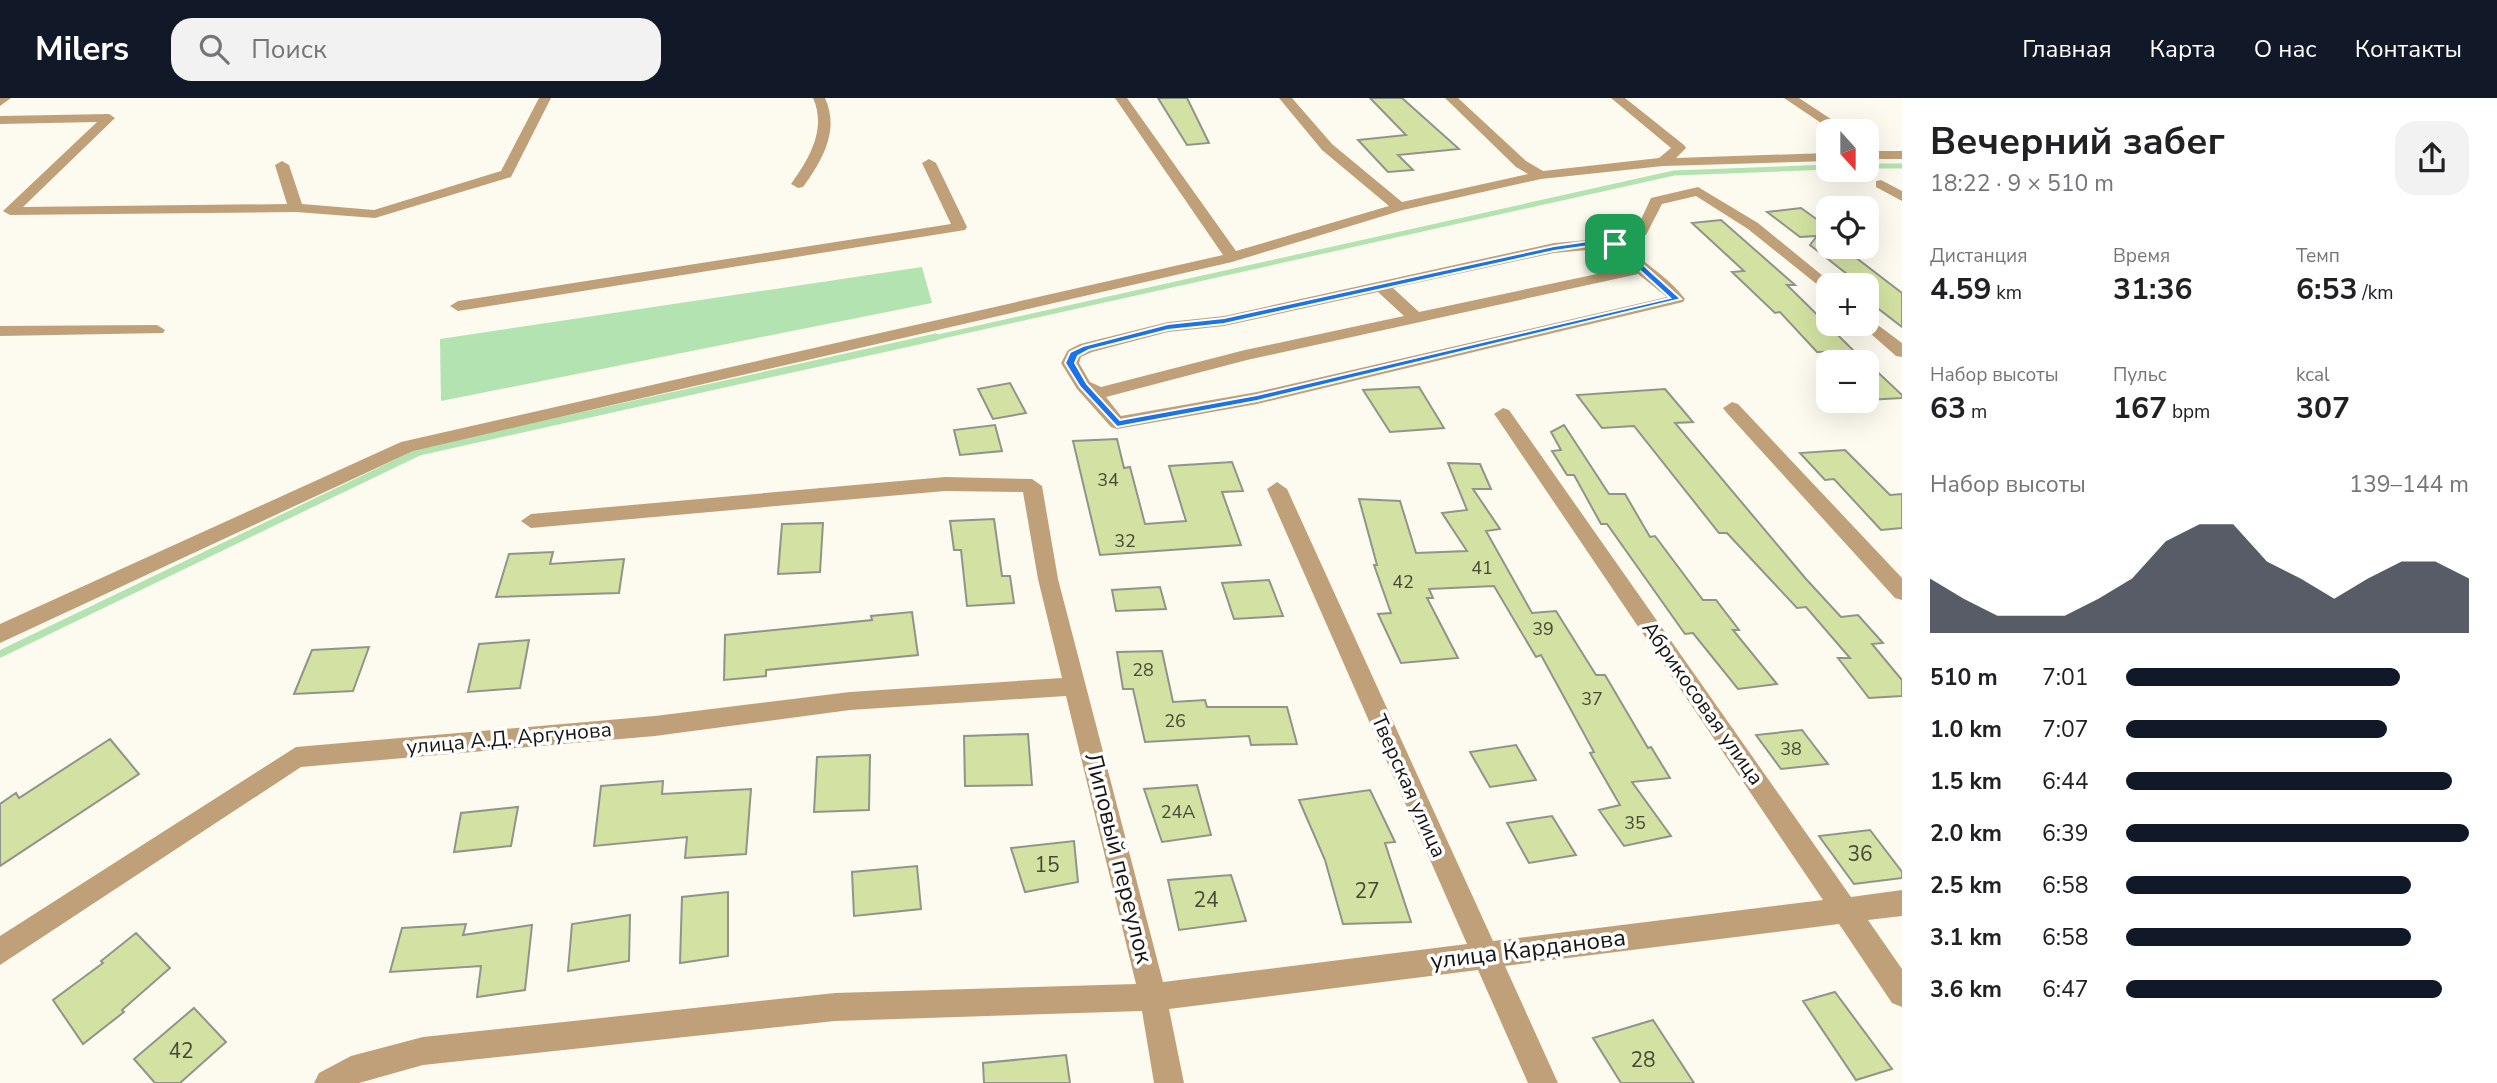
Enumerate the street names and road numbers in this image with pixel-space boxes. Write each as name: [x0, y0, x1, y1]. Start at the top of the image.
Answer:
street label: Абрикосовая улица: [1636, 615, 1770, 791]
street label: Тверская улица: [1365, 710, 1453, 862]
street label: улица А.Д. Аргунова: [405, 715, 613, 761]
street label: Липовый переулок: [1077, 749, 1161, 967]
street label: улица Карданова: [1429, 921, 1627, 977]

